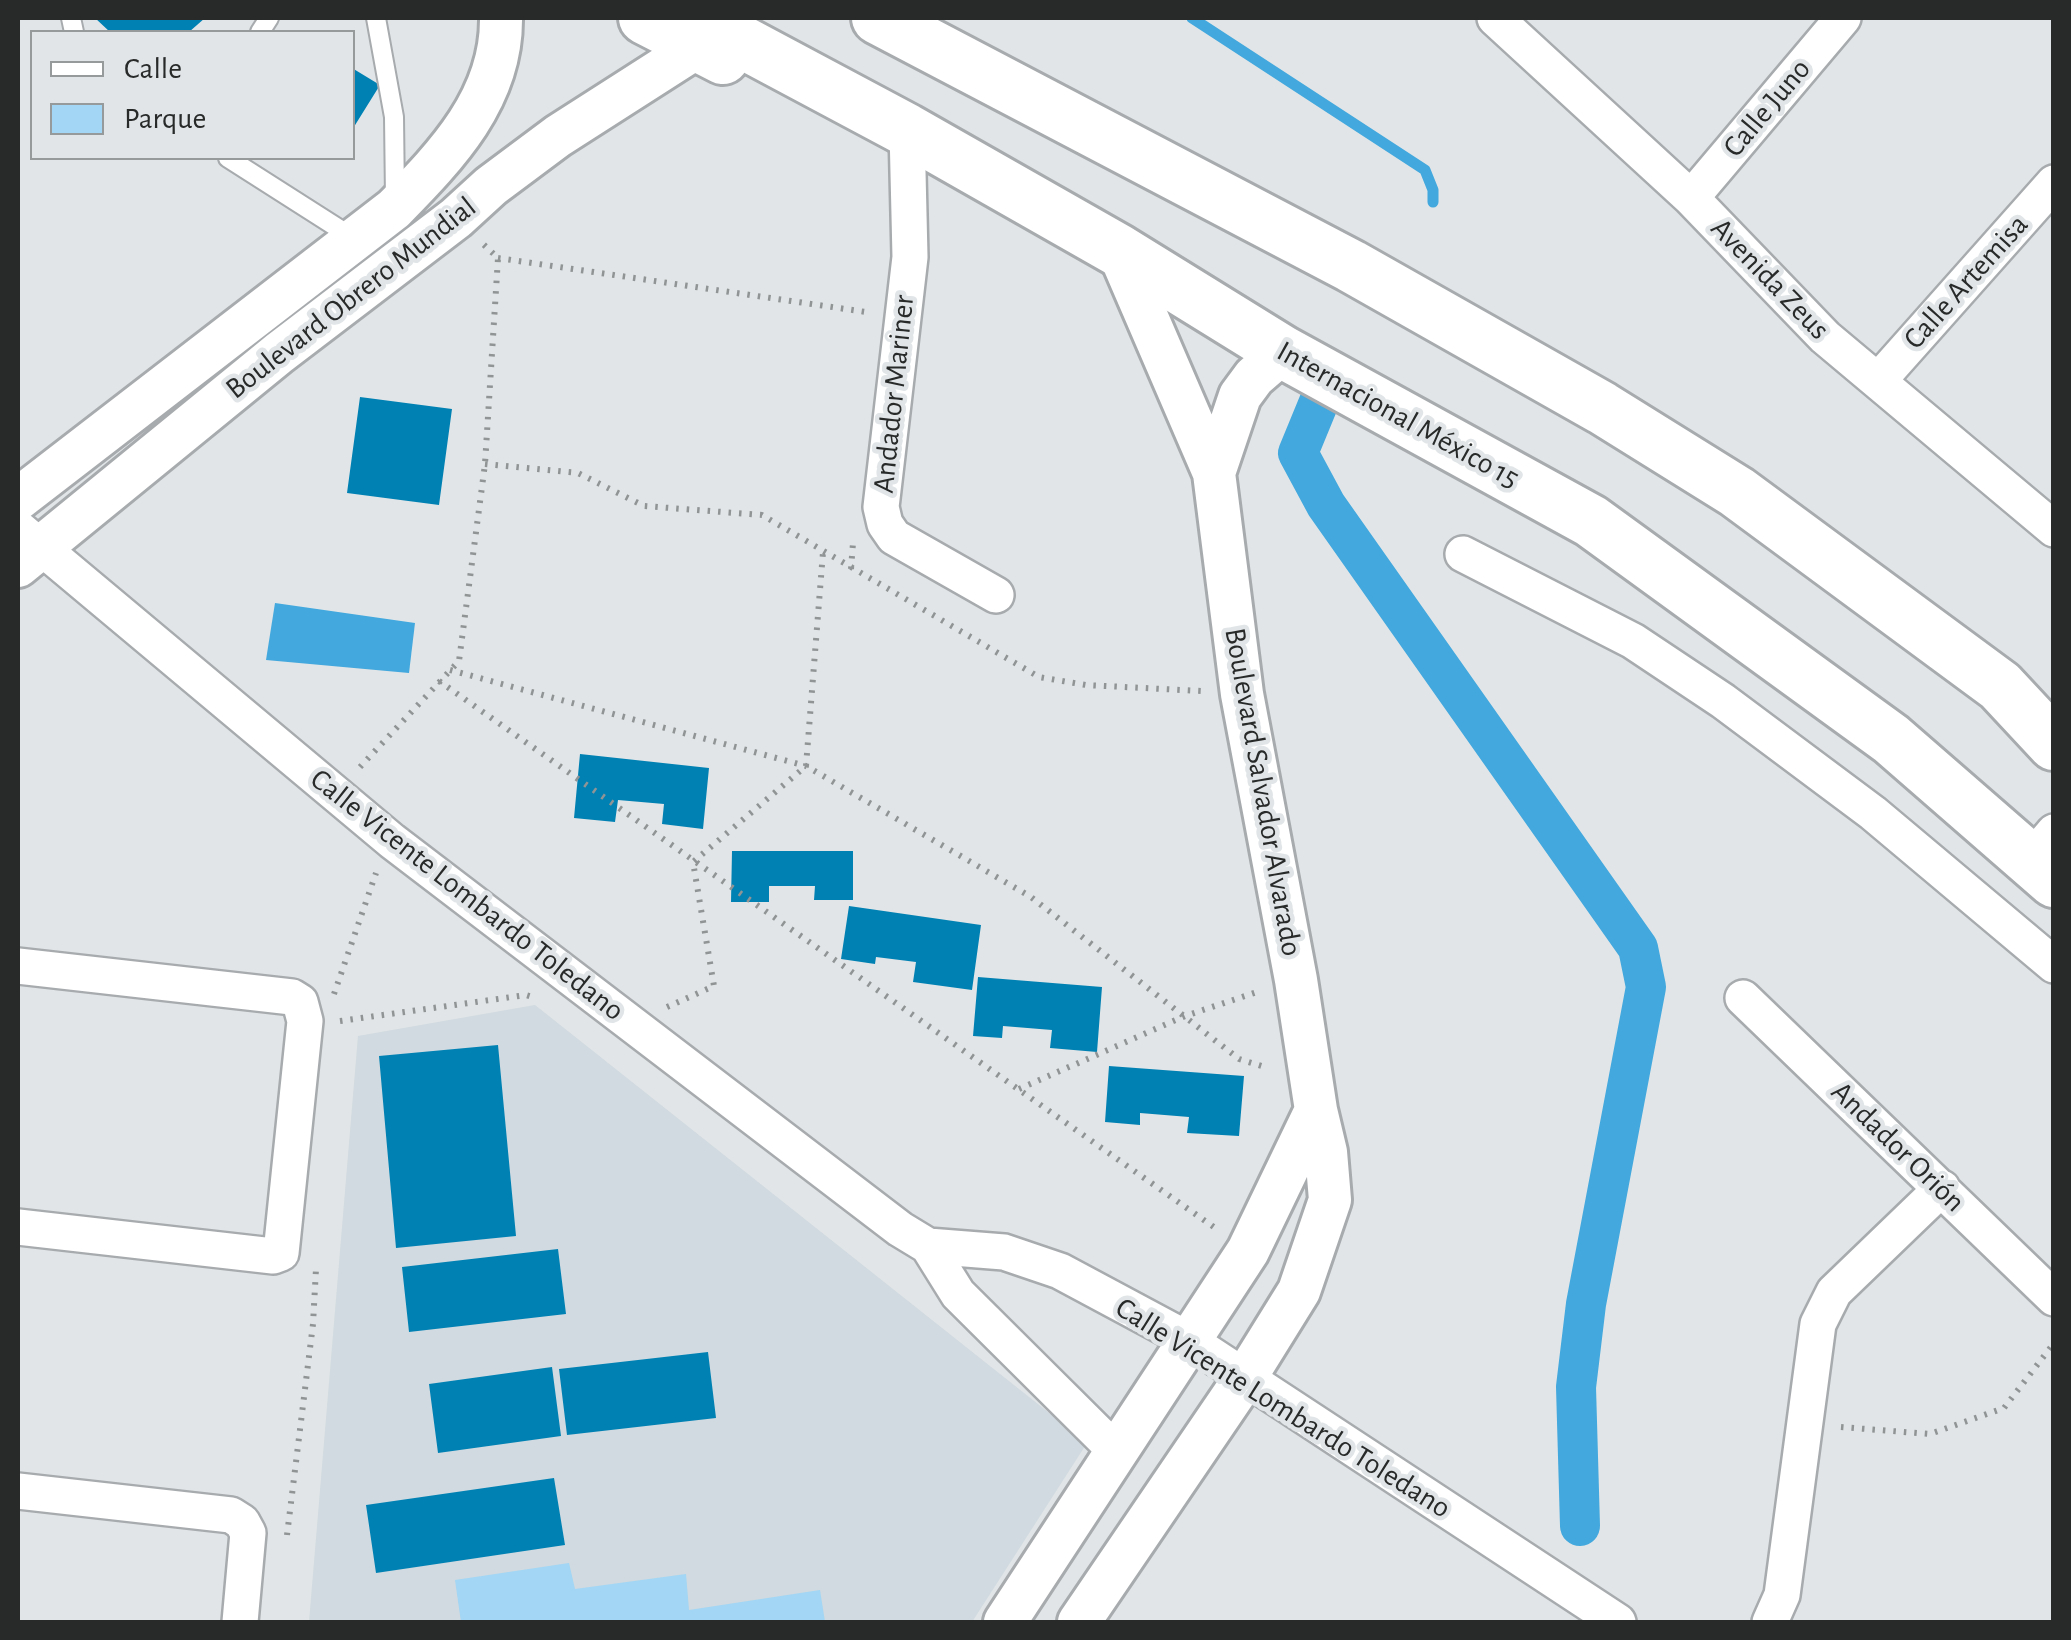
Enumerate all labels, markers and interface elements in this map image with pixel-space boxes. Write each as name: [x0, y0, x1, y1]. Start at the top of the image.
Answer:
legend: [30, 30, 355, 160]
street label: Calle Juno: [1716, 52, 1818, 164]
text: Calle: [124, 54, 182, 84]
text: Parque: [124, 104, 206, 134]
street label: Boulevard Obrero Mundial: [219, 189, 483, 407]
street label: Calle Artemisa: [1896, 207, 2036, 357]
street label: Avenida Zeus: [1703, 211, 1837, 347]
street label: Andador Mariner: [866, 293, 922, 495]
street label: Internacional México 15: [1271, 333, 1525, 497]
street label: Boulevard Salvador Alvarado: [1216, 625, 1310, 959]
street label: Calle Vicente Lombardo Toledano: [303, 761, 631, 1029]
street label: Andador Orión: [1823, 1074, 1973, 1220]
street label: Calle Vicente Lombardo Toledano: [1109, 1290, 1457, 1526]

